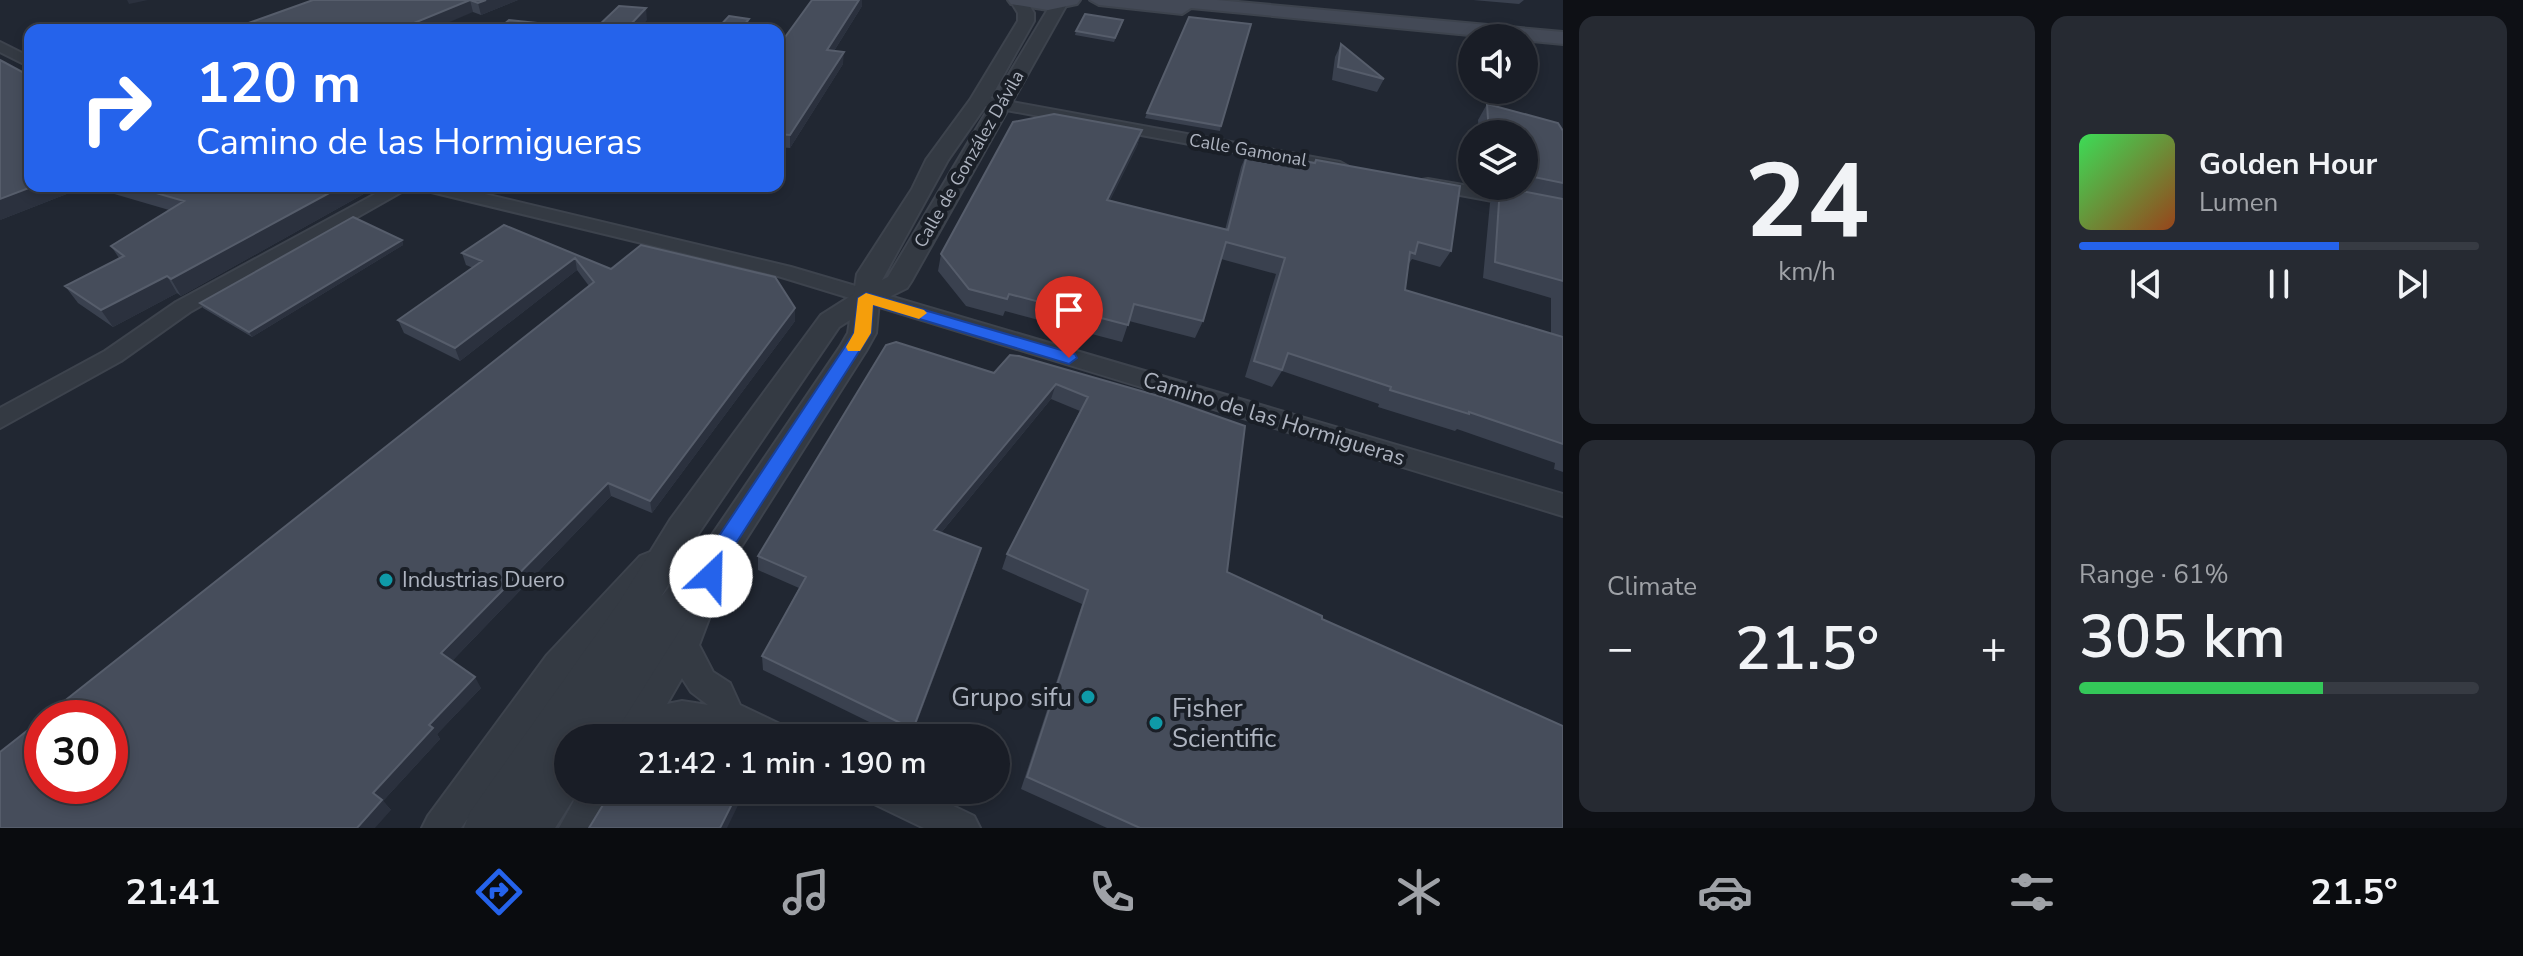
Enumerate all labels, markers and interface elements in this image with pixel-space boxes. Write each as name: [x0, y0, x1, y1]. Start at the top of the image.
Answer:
map controls: [1458, 24, 1538, 200]
button: sound: [1458, 24, 1538, 104]
text: 120 m: [196, 45, 361, 122]
icon: right: [64, 56, 168, 160]
street label: Calle de González Dávila: [908, 66, 1030, 252]
text: Camino de las Hormigueras: [196, 118, 642, 167]
button: layers: [1458, 120, 1538, 200]
street label: Calle Gamonal: [1187, 128, 1309, 172]
text: 24: [1745, 131, 1869, 273]
text: Golden Hour: [2199, 144, 2377, 185]
text: Lumen: [2199, 185, 2278, 220]
text: km/h: [1778, 254, 1836, 289]
icon: previous: [2124, 262, 2168, 306]
icon: pause: [2257, 262, 2301, 306]
icon: next: [2390, 262, 2434, 306]
pin: [1035, 276, 1103, 358]
icon: arrive: [1047, 288, 1091, 332]
street label: Camino de las Hormigueras: [1139, 365, 1409, 473]
position arrow: [669, 534, 753, 618]
text: Range · 61%: [2079, 557, 2229, 592]
place label: Industrias Duero: [402, 565, 565, 595]
text: Climate: [1607, 569, 1697, 604]
marker: Industrias Duero: [377, 571, 395, 589]
text: 305 km: [2079, 596, 2286, 678]
text: 21.5°: [1735, 608, 1879, 690]
text: −: [1607, 619, 1633, 679]
text: +: [1981, 619, 2007, 679]
place label: Grupo sifu: [951, 680, 1072, 715]
marker: Grupo sifu: [1079, 688, 1097, 706]
place label: Fisher Scientific: [1172, 691, 1276, 756]
speed limit sign: 30: [24, 700, 128, 804]
marker: Fisher Scientific: [1147, 714, 1165, 732]
text: 21:42 · 1 min · 190 m: [637, 743, 927, 784]
icon: directions: [471, 864, 527, 920]
icon: music: [778, 864, 834, 920]
icon: phone: [1084, 864, 1140, 920]
icon: climate: [1391, 864, 1447, 920]
icon: car: [1697, 864, 1753, 920]
icon: filters: [2004, 864, 2060, 920]
text: 21:41: [125, 868, 221, 917]
text: 21.5°: [2310, 868, 2398, 917]

